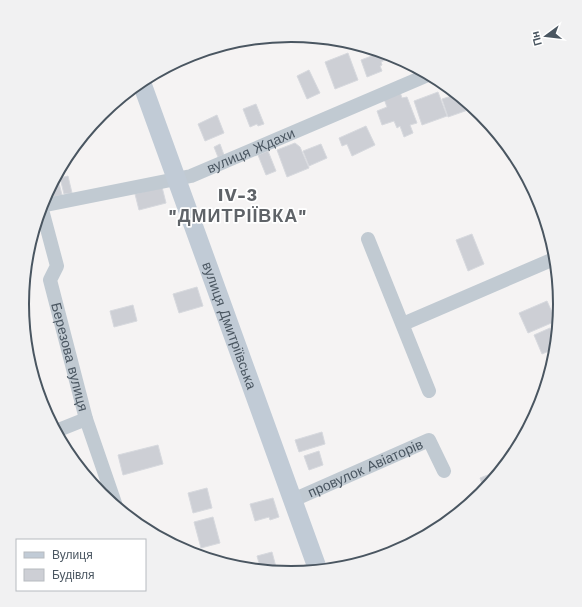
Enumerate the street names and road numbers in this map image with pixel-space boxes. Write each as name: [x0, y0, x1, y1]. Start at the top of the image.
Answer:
street label: вулиця Ждахи: [204, 125, 297, 176]
street label: вулиця Дмитріївська: [199, 260, 260, 392]
street label: Березова вулиця: [48, 301, 92, 413]
street label: провулок Авіаторів: [305, 436, 425, 500]

